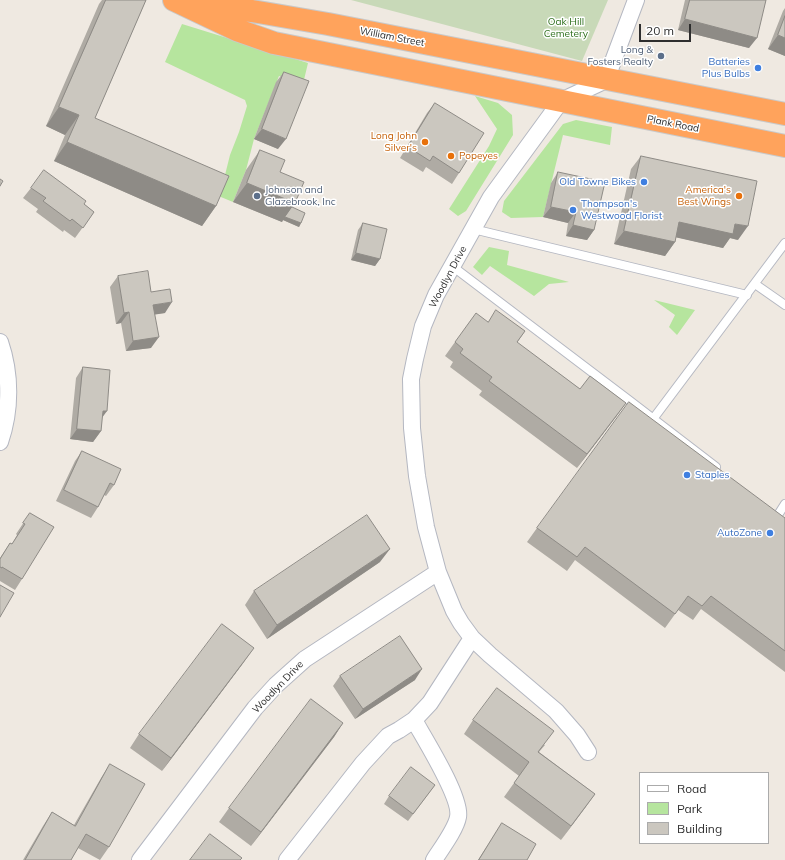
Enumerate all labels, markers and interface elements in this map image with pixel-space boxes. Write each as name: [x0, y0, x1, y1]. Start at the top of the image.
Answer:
park label: Oak Hill Cemetery: [544, 16, 588, 40]
scale bar: [641, 16, 693, 42]
text: 20 m: [646, 23, 674, 38]
street label: William Street: [359, 25, 425, 49]
place label: Long & Fosters Realty: [587, 44, 653, 68]
marker: Long & Fosters Realty: [656, 51, 666, 61]
place label: Batteries Plus Bulbs: [702, 56, 750, 80]
marker: Batteries Plus Bulbs: [753, 63, 763, 73]
street label: Plank Road: [646, 113, 700, 135]
place label: Long John Silver's: [371, 130, 417, 154]
marker: Long John Silver's: [420, 137, 430, 147]
place label: Popeyes: [459, 150, 498, 162]
marker: Popeyes: [446, 151, 456, 161]
place label: Old Towne Bikes: [559, 176, 636, 188]
marker: Old Towne Bikes: [639, 177, 649, 187]
place label: Johnson and Glazebrook, Inc: [265, 184, 336, 208]
place label: America's Best Wings: [677, 184, 731, 208]
marker: Johnson and Glazebrook, Inc: [252, 191, 262, 201]
marker: America's Best Wings: [734, 191, 744, 201]
place label: Thompson's Westwood Florist: [581, 198, 662, 222]
marker: Thompson's Westwood Florist: [568, 205, 578, 215]
street label: Woodlyn Drive: [427, 244, 469, 310]
place label: Staples: [695, 469, 729, 481]
marker: Staples: [682, 470, 692, 480]
place label: AutoZone: [717, 527, 762, 539]
marker: AutoZone: [765, 528, 775, 538]
street label: Woodlyn Drive: [250, 658, 306, 716]
legend: [639, 772, 769, 844]
text: Road: [677, 781, 706, 796]
text: Park: [677, 801, 702, 816]
text: Building: [677, 821, 722, 836]

